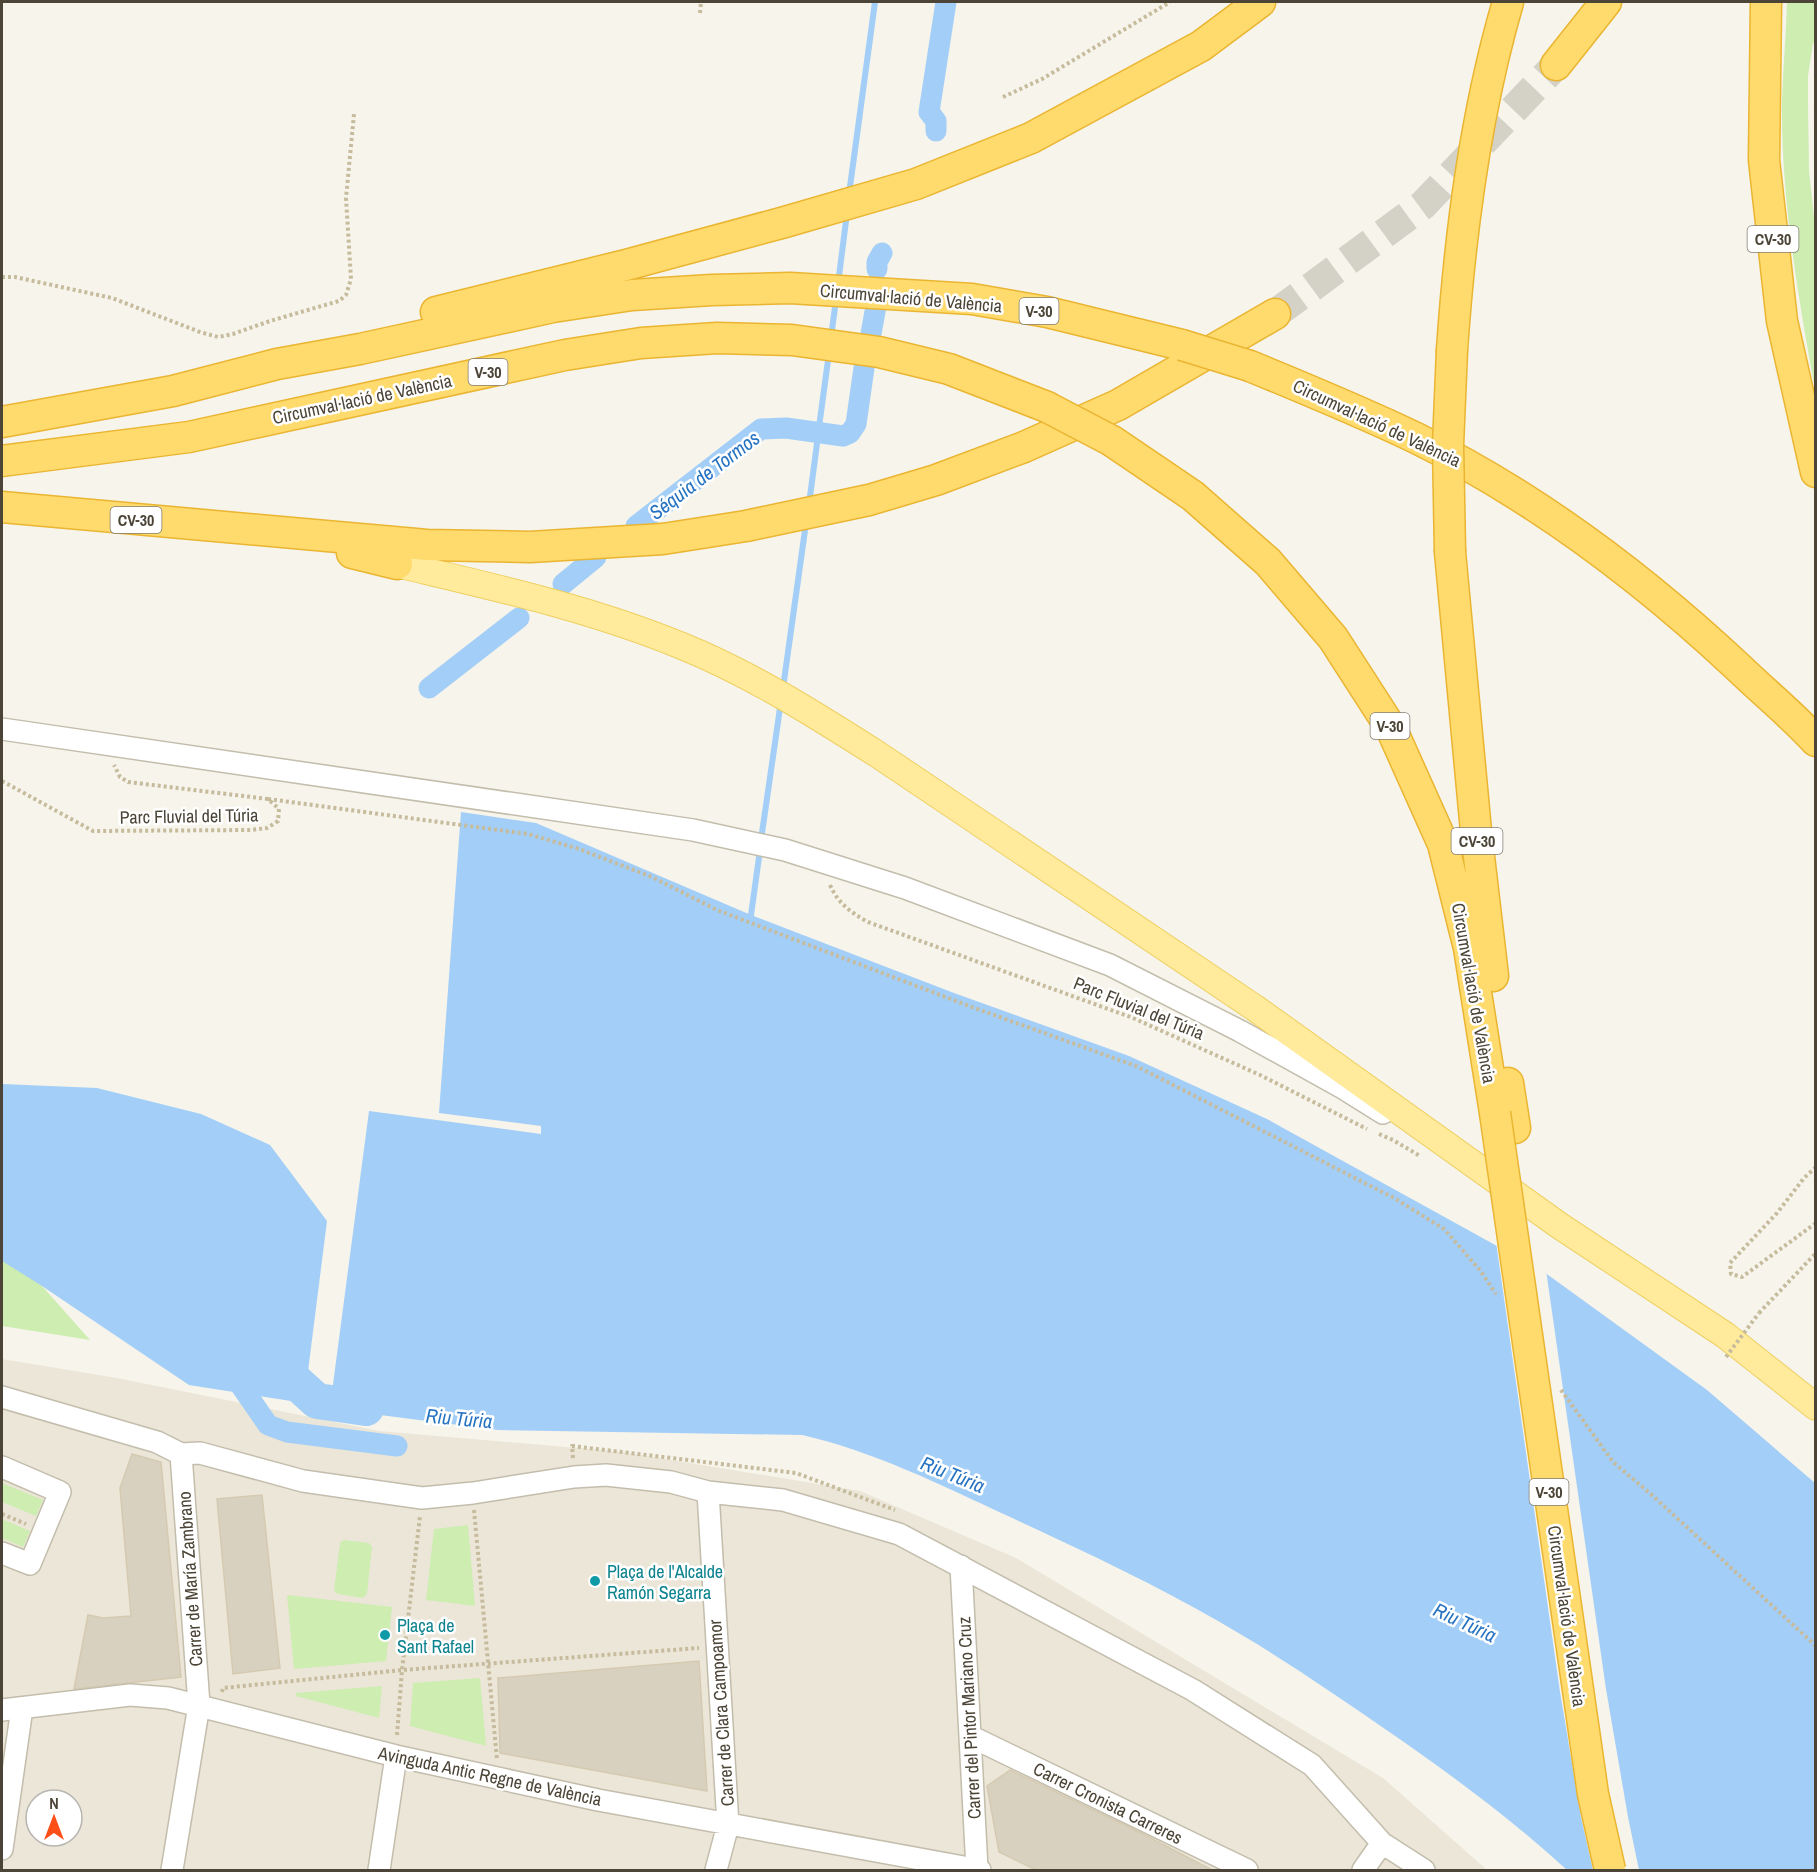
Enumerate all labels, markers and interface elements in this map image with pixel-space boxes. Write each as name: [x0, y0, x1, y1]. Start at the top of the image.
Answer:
road number: CV-30: [1748, 226, 1798, 252]
street label: Circumval·lació de València: [819, 278, 1003, 318]
road number: V-30: [1020, 298, 1058, 324]
road number: V-30: [468, 359, 508, 385]
street label: Circumval·lació de València: [270, 368, 454, 430]
street label: Circumval·lació de València: [1289, 373, 1465, 473]
water label: Séquia de Tormos: [643, 424, 765, 526]
road number: CV-30: [110, 507, 162, 533]
road number: V-30: [1370, 713, 1410, 739]
street label: Parc Fluvial del Túria: [119, 802, 259, 830]
road number: CV-30: [1452, 828, 1502, 854]
street label: Circumval·lació de València: [1446, 901, 1502, 1085]
street label: Parc Fluvial del Túria: [1070, 970, 1208, 1046]
water label: Riu Túria: [425, 1402, 493, 1434]
water label: Riu Túria: [917, 1449, 989, 1499]
road number: V-30: [1530, 1479, 1568, 1505]
street label: Carrer de María Zambrano: [171, 1491, 209, 1667]
street label: Circumval·lació de València: [1542, 1524, 1592, 1708]
place label: Plaça de l'Alcalde Ramón Segarra: [607, 1559, 723, 1605]
marker: Plaça de l'Alcalde Ramón Segarra: [588, 1574, 602, 1588]
water label: Riu Túria: [1429, 1596, 1501, 1648]
place label: Plaça de Sant Rafael: [397, 1613, 474, 1659]
street label: Carrer del Pintor Mariano Cruz: [951, 1616, 987, 1820]
street label: Carrer de Clara Campoamor: [702, 1619, 740, 1807]
marker: Plaça de Sant Rafael: [378, 1628, 392, 1642]
street label: Avinguda Antic Regne de València: [375, 1740, 604, 1812]
street label: Carrer Cronista Carreres: [1029, 1756, 1187, 1850]
north arrow: [24, 1788, 84, 1848]
text: N: [49, 1792, 59, 1814]

